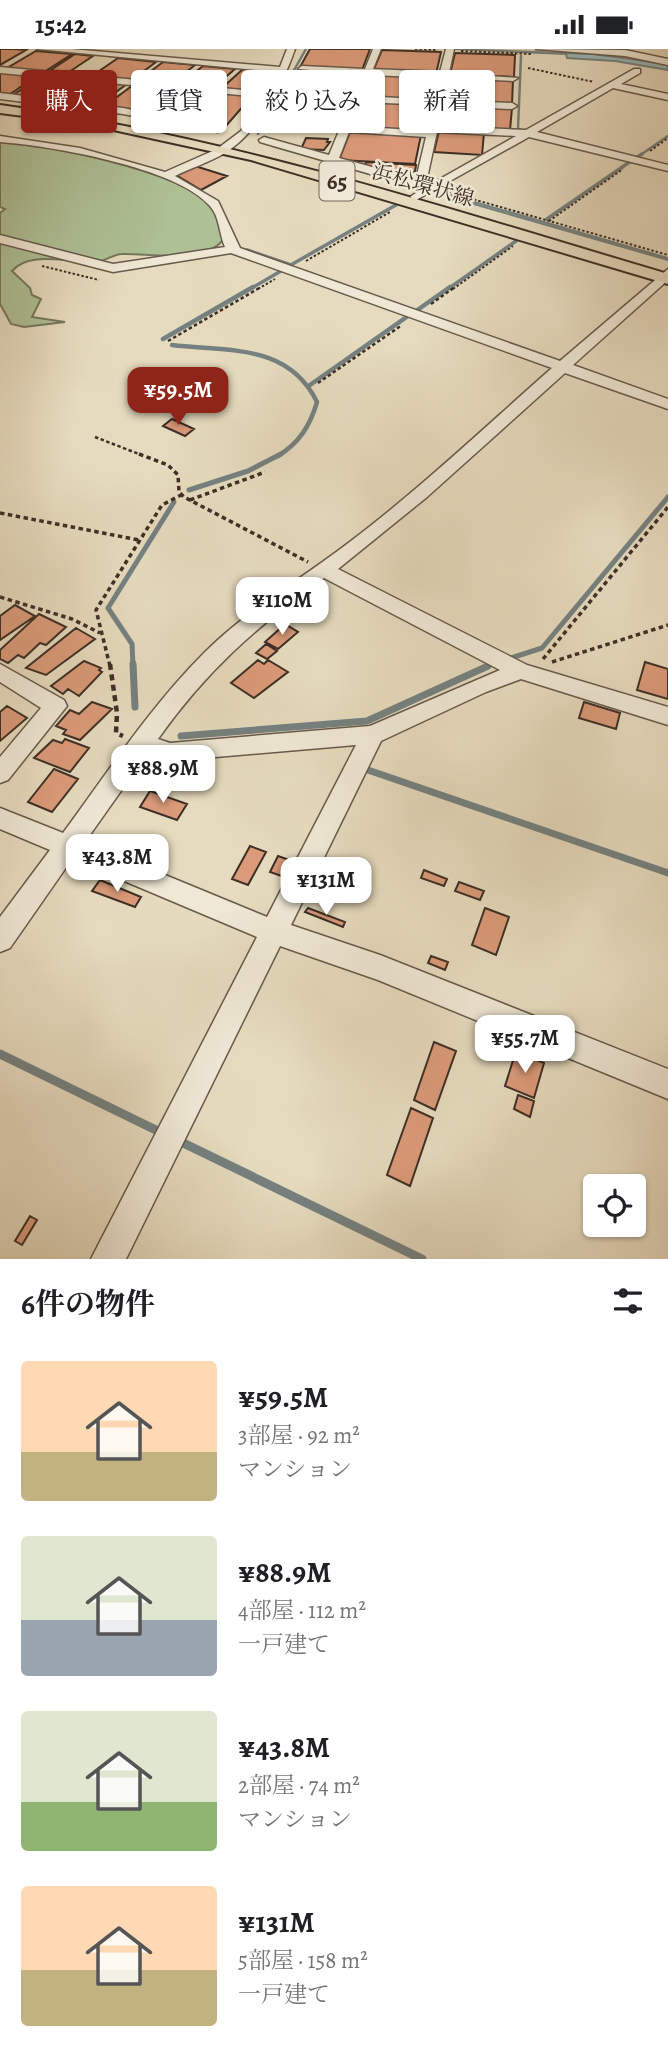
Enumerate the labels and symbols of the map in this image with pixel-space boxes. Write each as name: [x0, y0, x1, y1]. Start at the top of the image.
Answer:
street label: 浜松環状線: [369, 157, 477, 213]
road number: 65: [320, 162, 354, 201]
pin: ¥59.5M: [121, 367, 235, 427]
pin: ¥110M: [233, 577, 331, 637]
pin: ¥88.9M: [106, 745, 220, 805]
pin: ¥43.8M: [60, 835, 174, 894]
pin: ¥131M: [277, 857, 375, 917]
pin: ¥55.7M: [468, 1016, 582, 1075]

